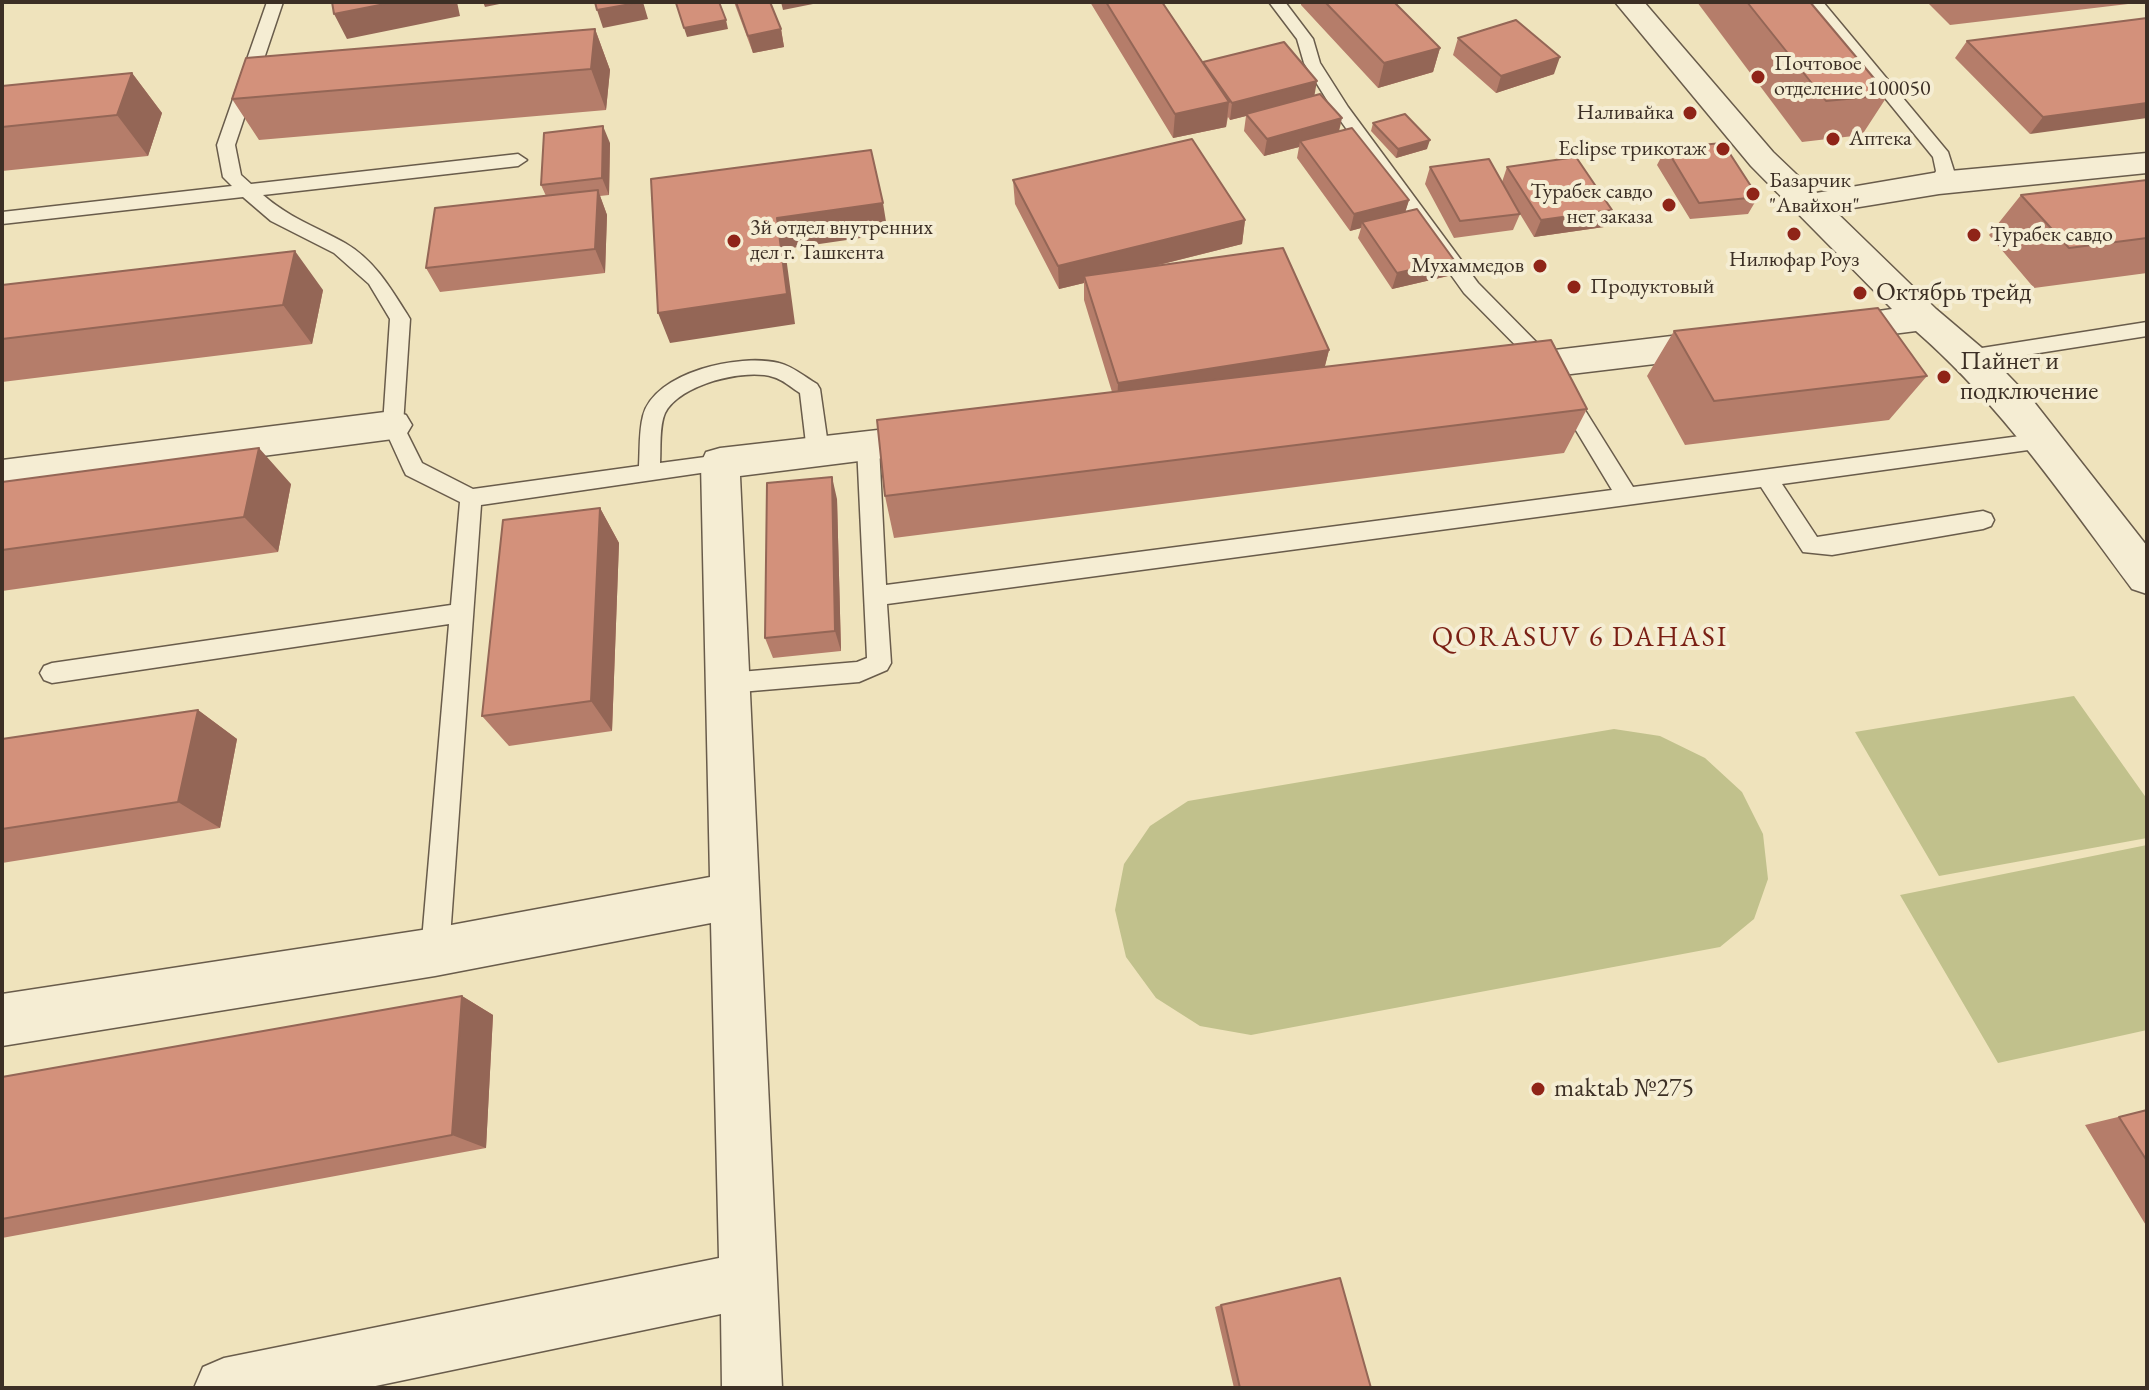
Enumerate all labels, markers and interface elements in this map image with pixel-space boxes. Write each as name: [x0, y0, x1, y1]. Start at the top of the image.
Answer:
place label: Почтовое отделение 100050: [1774, 51, 1931, 102]
marker: Почтовое отделение 100050: [1749, 68, 1767, 86]
place label: Наливайка: [1577, 100, 1674, 126]
marker: Наливайка: [1681, 104, 1699, 122]
place label: Аптека: [1849, 126, 1912, 152]
marker: Аптека: [1824, 130, 1842, 148]
place label: Eclipse трикотаж: [1558, 136, 1707, 162]
marker: Eclipse трикотаж: [1714, 140, 1732, 158]
place label: Базарчик "Авайхон": [1769, 168, 1860, 220]
place label: Турабек савдо нет заказа: [1530, 179, 1653, 230]
marker: Базарчик "Авайхон": [1744, 185, 1762, 203]
marker: Турабек савдо нет заказа: [1660, 196, 1678, 214]
place label: 3й отдел внутренних дел г. Ташкента: [750, 215, 933, 266]
place label: Турабек савдо: [1990, 222, 2113, 248]
marker: Нилюфар Роуз: [1785, 225, 1803, 243]
marker: Турабек савдо: [1965, 226, 1983, 244]
marker: 3й отдел внутренних дел г. Ташкента: [725, 232, 743, 250]
place label: Нилюфар Роуз: [1729, 247, 1859, 273]
place label: Мухаммедов: [1411, 253, 1524, 279]
marker: Мухаммедов: [1531, 257, 1549, 275]
place label: Продуктовый: [1590, 274, 1714, 300]
place label: Октябрь трейд: [1876, 277, 2031, 309]
marker: Продуктовый: [1565, 278, 1583, 296]
marker: Октябрь трейд: [1851, 284, 1869, 302]
place label: Пайнет и подключение: [1960, 346, 2098, 408]
marker: Пайнет и подключение: [1935, 368, 1953, 386]
district label: QORASUV 6 DAHASI: [1432, 621, 1728, 655]
place label: maktab №275: [1554, 1073, 1694, 1105]
marker: maktab №275: [1529, 1080, 1547, 1098]

